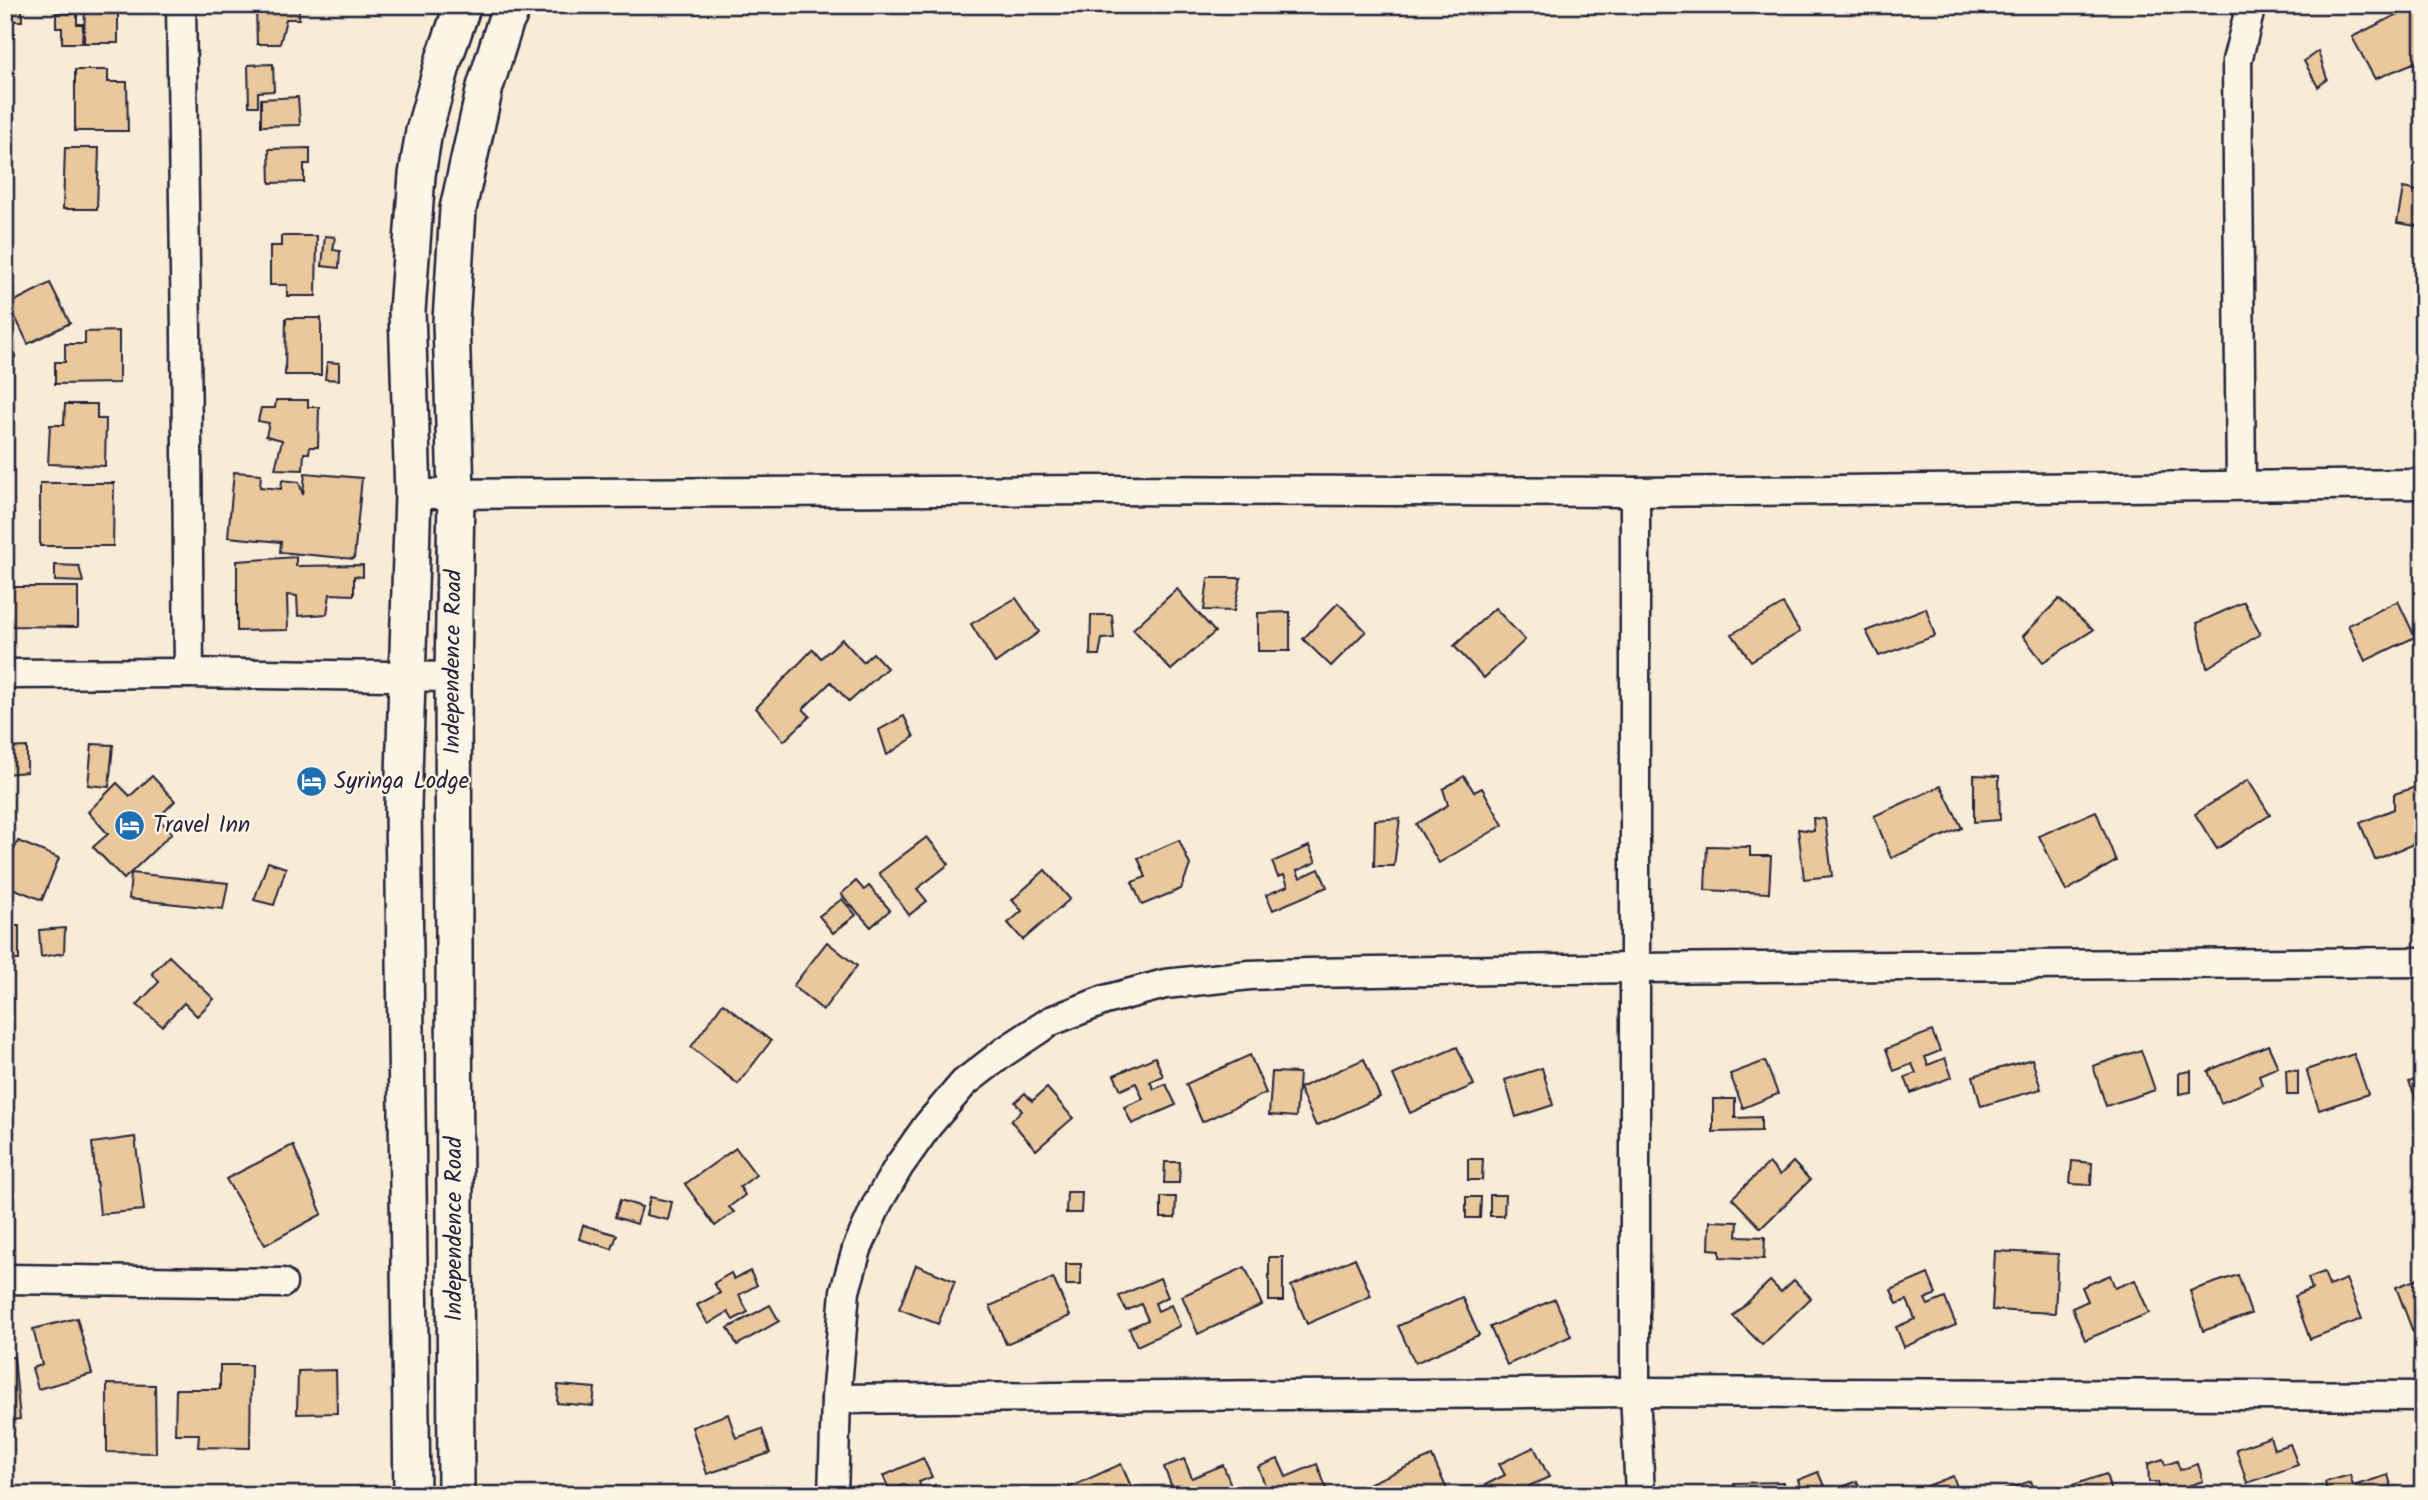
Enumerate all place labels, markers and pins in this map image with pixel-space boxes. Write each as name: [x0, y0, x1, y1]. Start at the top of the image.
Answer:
place label: Syringa Lodge: [334, 764, 469, 800]
hotel icon: Syringa Lodge: [294, 765, 328, 799]
place label: Travel Inn: [153, 808, 250, 844]
hotel icon: Travel Inn: [113, 809, 147, 843]

